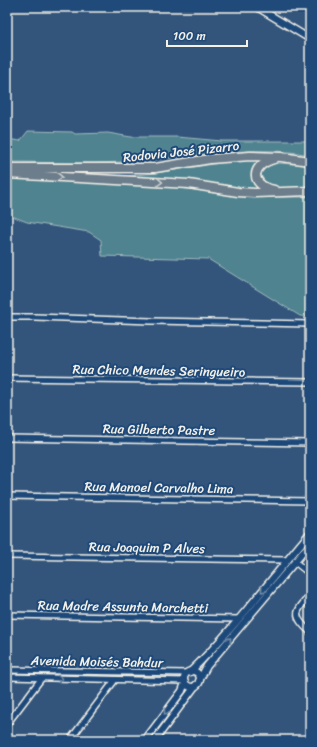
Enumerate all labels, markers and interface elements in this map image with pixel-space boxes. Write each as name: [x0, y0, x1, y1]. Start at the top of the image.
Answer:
scale bar: [167, 22, 247, 48]
text: 100 m: [173, 25, 206, 47]
street label: Rodovia José Pizarro: [122, 134, 241, 169]
one-way arrow: [57, 172, 63, 181]
one-way arrow: [157, 177, 164, 186]
street label: Rua Chico Mendes Seringueiro: [72, 357, 246, 384]
street label: Rua Gilberto Pastre: [103, 417, 216, 442]
street label: Rua Manoel Carvalho Lima: [84, 475, 234, 500]
street label: Rua Joaquim P Alves: [89, 535, 205, 560]
one-way arrow: [260, 585, 267, 592]
street label: Rua Madre Assunta Marchetti: [38, 594, 209, 619]
one-way arrow: [225, 638, 232, 645]
street label: Avenida Moisés Bahdur: [30, 649, 164, 674]
one-way arrow: [57, 675, 63, 683]
one-way arrow: [164, 708, 171, 715]

